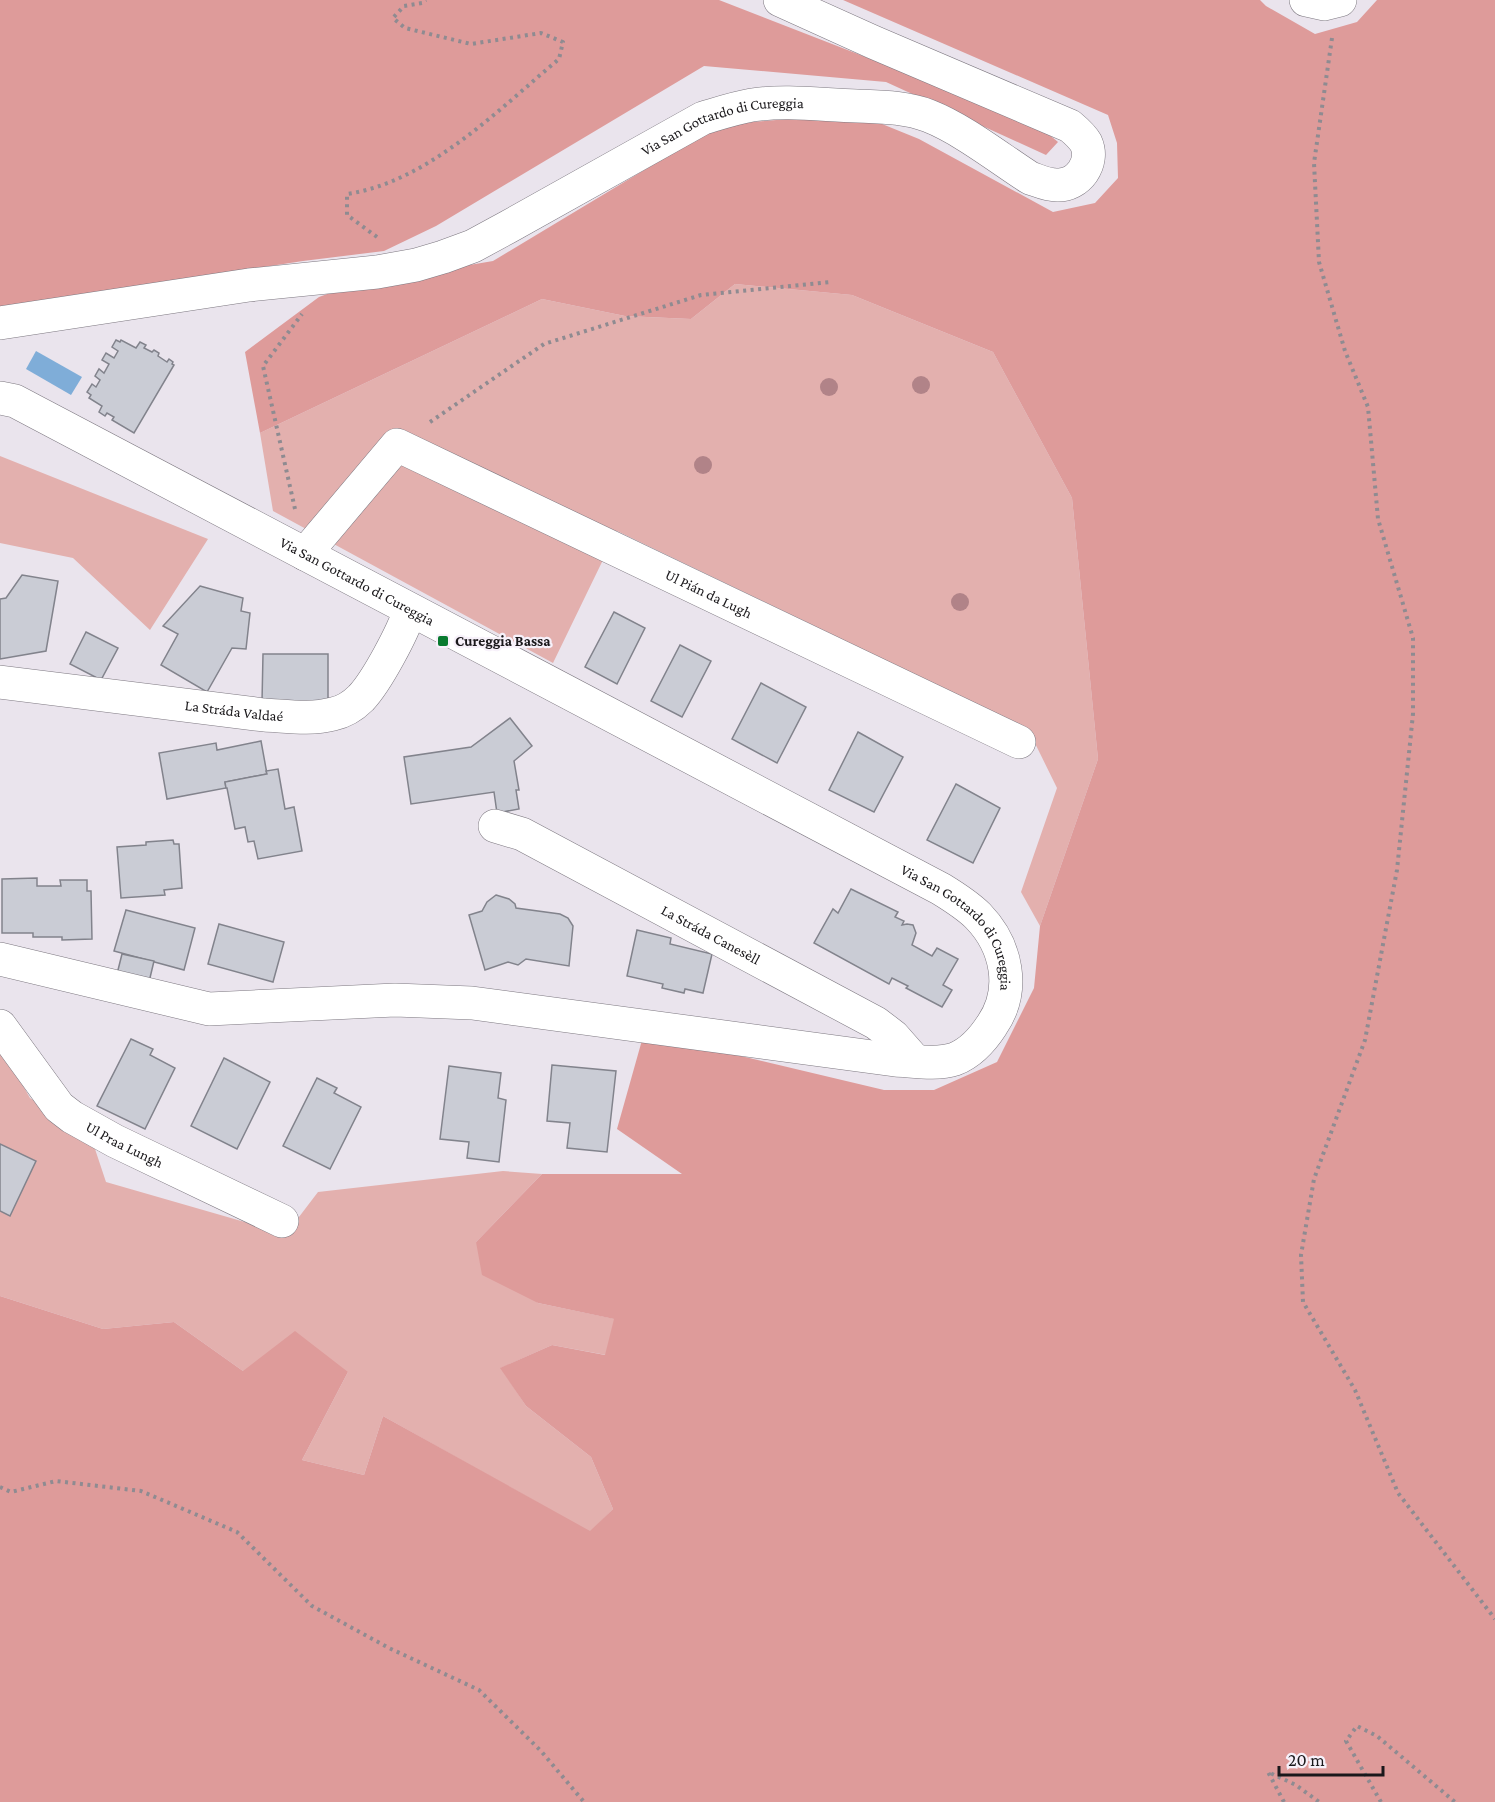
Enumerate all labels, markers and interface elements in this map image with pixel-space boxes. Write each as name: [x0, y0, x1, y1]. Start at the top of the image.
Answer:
street label: Via San Gottardo di Cureggia: [638, 95, 804, 159]
street label: Via San Gottardo di Cureggia: [277, 534, 437, 629]
street label: Ul Pián da Lugh: [663, 566, 755, 621]
place label: Cureggia Bassa: [455, 633, 551, 649]
marker: Cureggia Bassa: [436, 634, 450, 648]
street label: La Stráda Valdaé: [184, 697, 284, 724]
street label: Via San Gottardo di Cureggia: [898, 861, 1014, 992]
street label: La Stráda Canesèll: [658, 902, 763, 968]
street label: Ul Praa Lungh: [83, 1118, 166, 1171]
scale bar: [1279, 1739, 1382, 1777]
text: 20 m: [1288, 1750, 1325, 1770]

